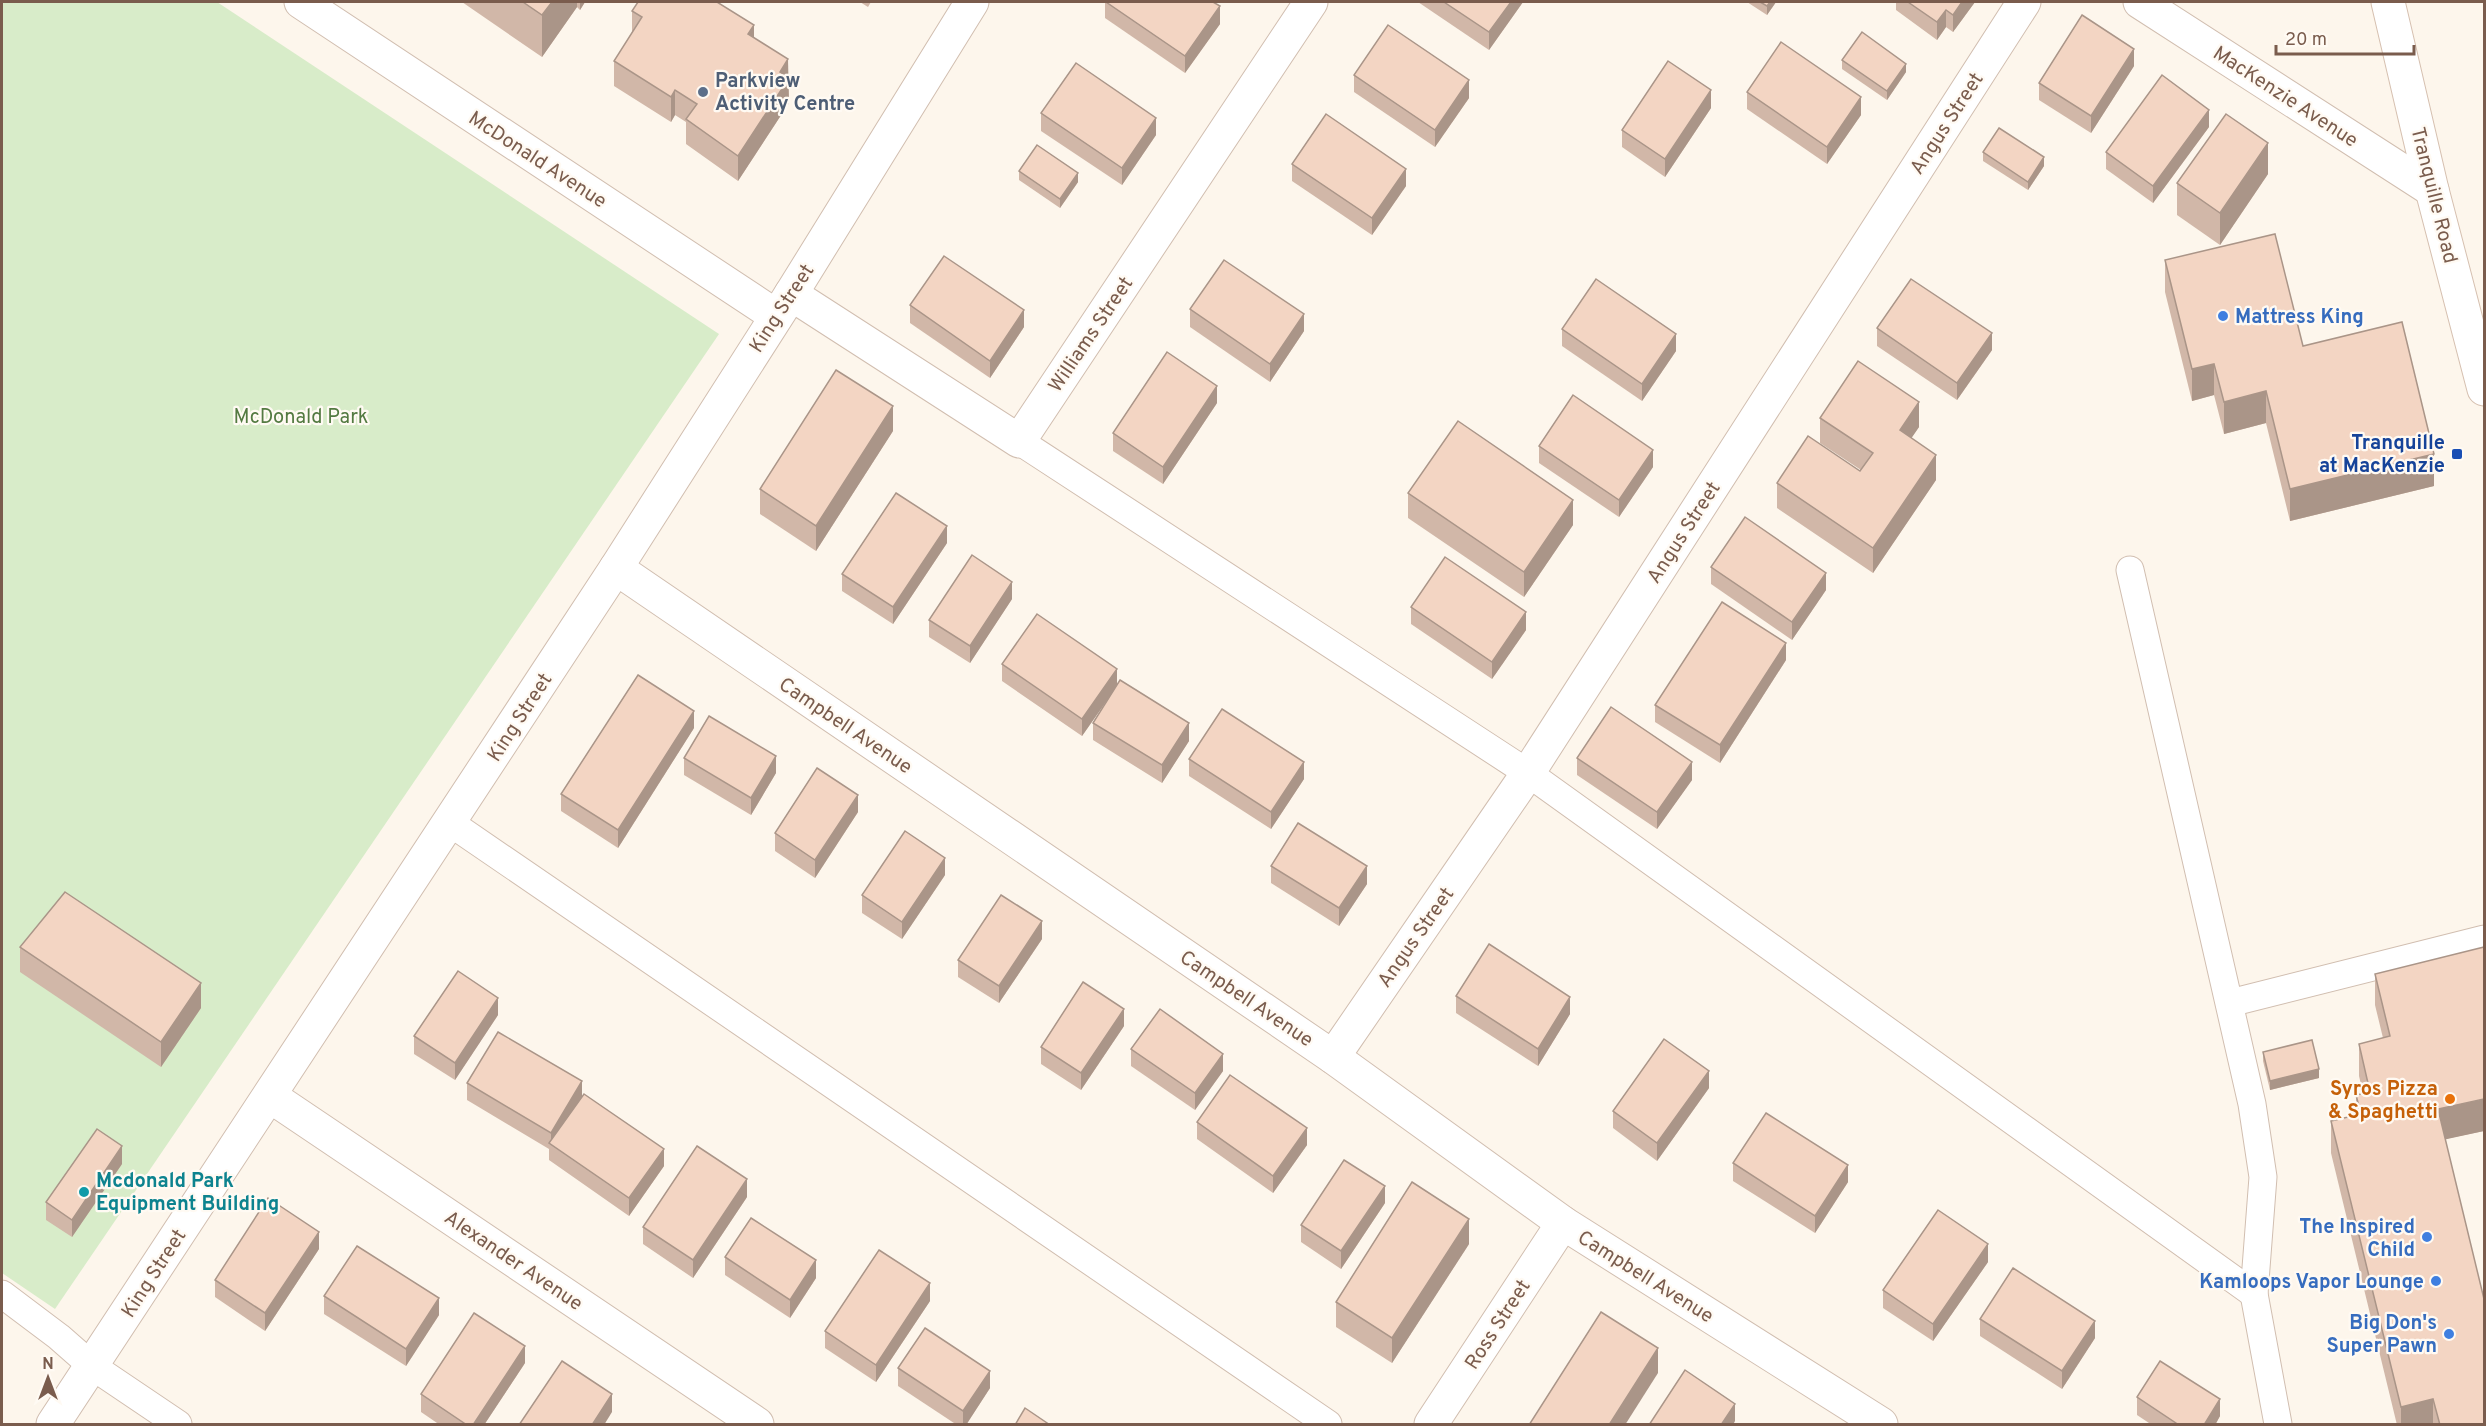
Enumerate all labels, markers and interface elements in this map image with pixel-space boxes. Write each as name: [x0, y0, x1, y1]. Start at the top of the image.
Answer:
scale bar: [2276, 18, 2414, 56]
text: 20 m: [2285, 29, 2327, 52]
street label: MacKenzie Avenue: [2207, 41, 2362, 154]
street label: Angus Street: [1905, 68, 1990, 180]
place label: Parkview Activity Centre: [715, 69, 855, 118]
marker: Parkview Activity Centre: [696, 85, 710, 99]
street label: McDonald Avenue: [463, 106, 611, 215]
street label: Tranquille Road: [2404, 125, 2463, 266]
street label: King Street: [744, 260, 821, 358]
street label: Williams Street: [1043, 272, 1140, 398]
place label: Mattress King: [2235, 305, 2364, 331]
marker: Mattress King: [2216, 309, 2230, 323]
park label: McDonald Park: [234, 405, 368, 431]
place label: Tranquille at MacKenzie: [2319, 431, 2445, 480]
marker: Tranquille at MacKenzie: [2450, 447, 2464, 461]
street label: Angus Street: [1642, 477, 1727, 589]
street label: King Street: [482, 669, 559, 767]
street label: Campbell Avenue: [773, 672, 917, 781]
street label: Angus Street: [1372, 883, 1461, 993]
street label: Campbell Avenue: [1174, 945, 1318, 1054]
place label: Syros Pizza & Spaghetti: [2328, 1077, 2438, 1126]
marker: Syros Pizza & Spaghetti: [2443, 1092, 2457, 1106]
place label: Mcdonald Park Equipment Building: [96, 1169, 279, 1218]
marker: Mcdonald Park Equipment Building: [77, 1185, 91, 1199]
street label: Alexander Avenue: [438, 1206, 587, 1318]
place label: The Inspired Child: [2299, 1215, 2415, 1264]
street label: King Street: [116, 1225, 193, 1323]
street label: Campbell Avenue: [1572, 1225, 1718, 1330]
marker: The Inspired Child: [2420, 1230, 2434, 1244]
place label: Kamloops Vapor Lounge: [2199, 1270, 2424, 1296]
marker: Kamloops Vapor Lounge: [2429, 1274, 2443, 1288]
street label: Ross Street: [1460, 1275, 1537, 1375]
place label: Big Don's Super Pawn: [2326, 1311, 2437, 1360]
marker: Big Don's Super Pawn: [2442, 1327, 2456, 1341]
north arrow: [18, 1348, 78, 1408]
text: N: [42, 1355, 54, 1375]

